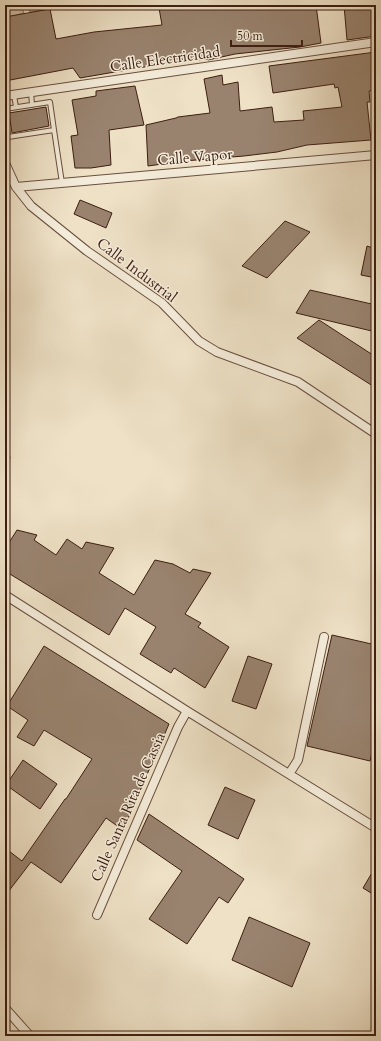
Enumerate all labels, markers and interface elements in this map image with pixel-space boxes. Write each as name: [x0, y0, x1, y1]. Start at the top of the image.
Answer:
scale bar: [231, 22, 302, 48]
text: 50 m: [237, 28, 264, 44]
street label: Calle Electricidad: [109, 41, 221, 77]
street label: Calle Vapor: [157, 144, 234, 170]
street label: Calle Industrial: [93, 233, 182, 307]
street label: Calle Santa Rita de Cassia: [86, 729, 170, 885]

